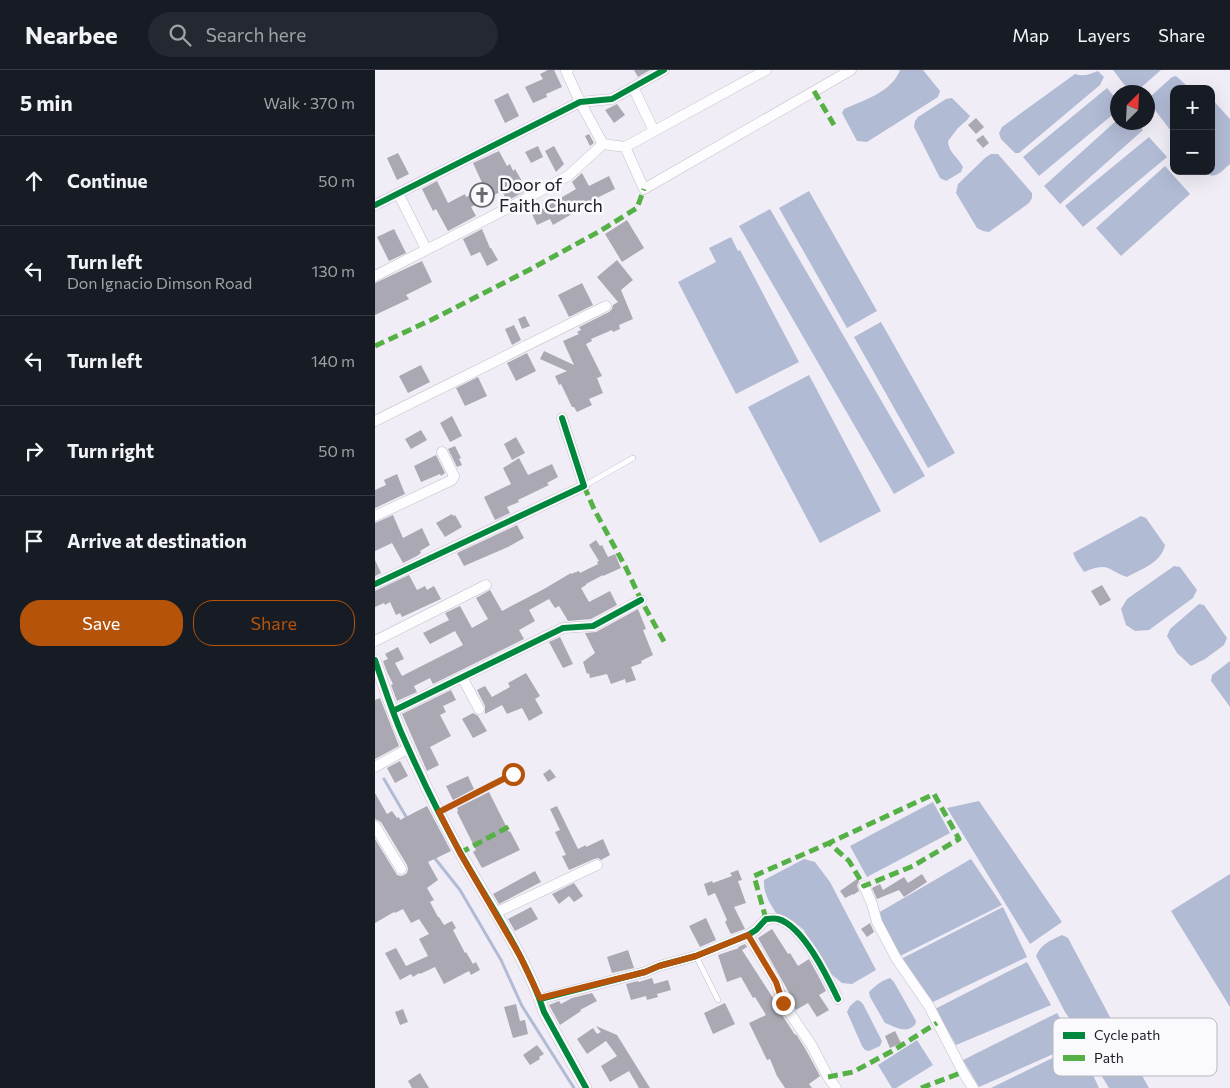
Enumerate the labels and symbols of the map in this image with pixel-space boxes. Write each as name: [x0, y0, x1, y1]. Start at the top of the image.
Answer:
north arrow: [1110, 85, 1155, 130]
place label: Door of Faith Church: [499, 173, 603, 216]
church icon: Door of Faith Church: [469, 182, 495, 208]
route start: [502, 763, 525, 786]
route end: [772, 992, 795, 1015]
legend: [1053, 1018, 1217, 1076]
text: Cycle path: [1094, 1026, 1160, 1043]
text: Path: [1094, 1049, 1124, 1066]

